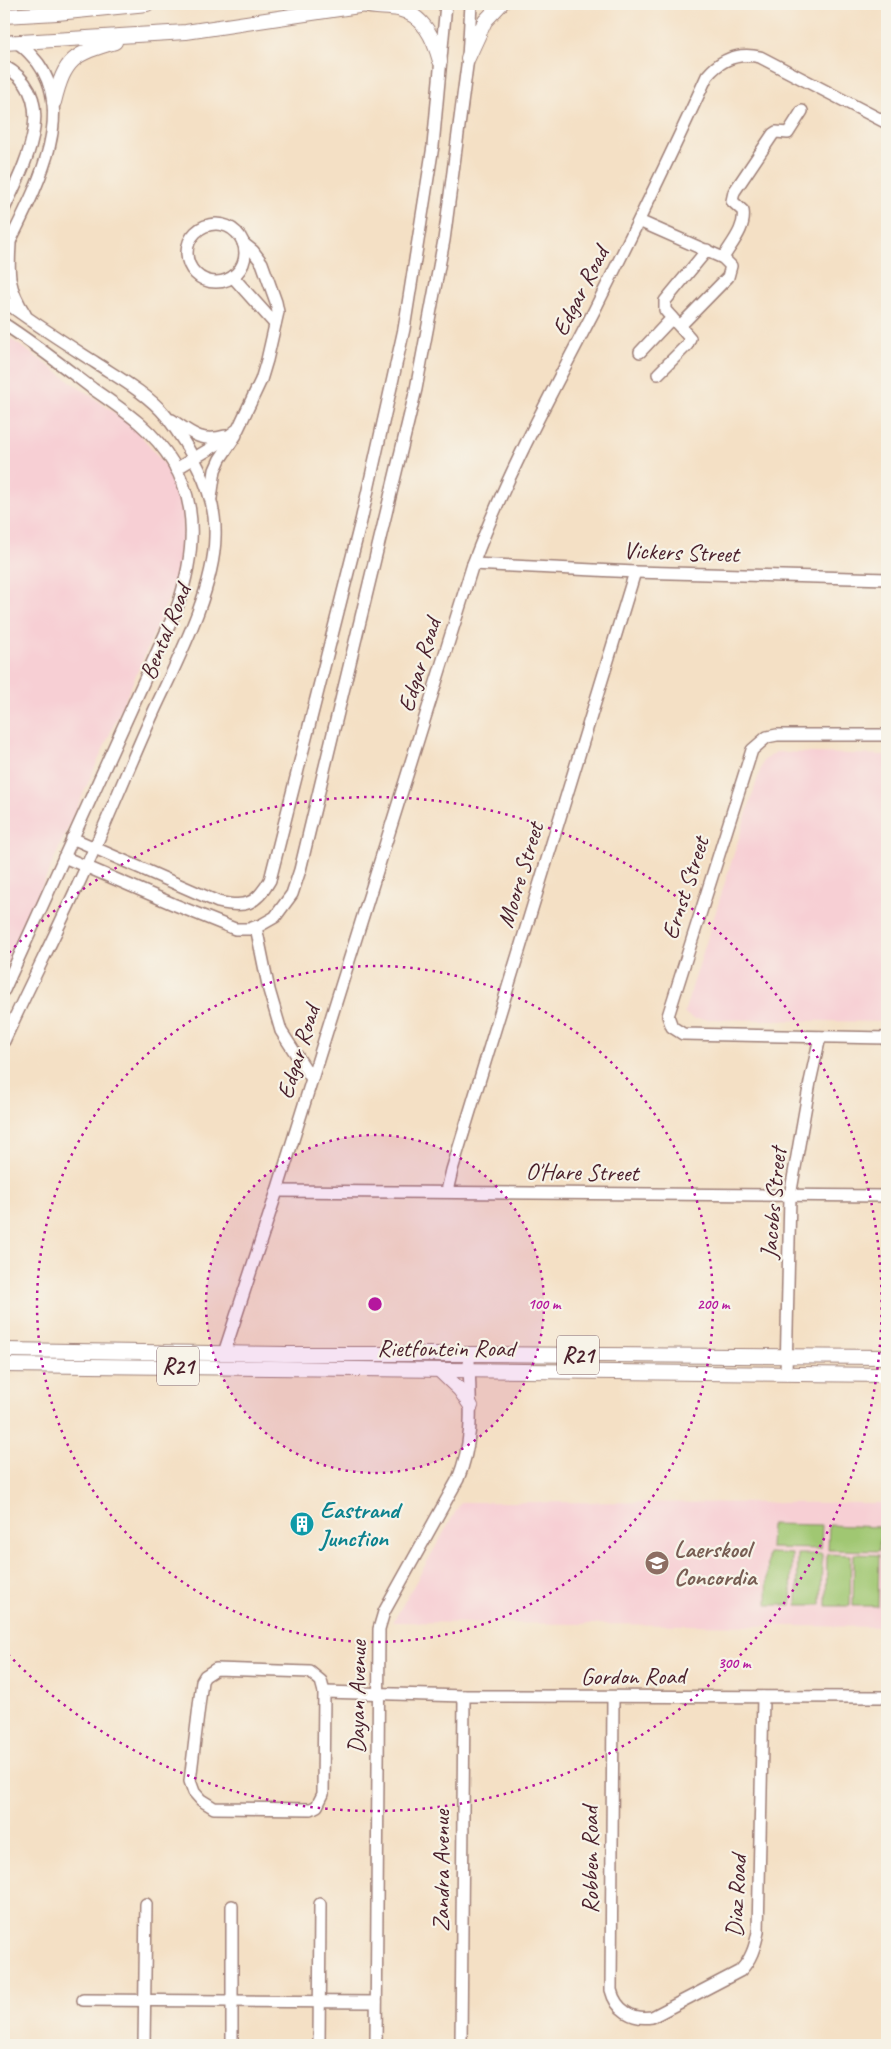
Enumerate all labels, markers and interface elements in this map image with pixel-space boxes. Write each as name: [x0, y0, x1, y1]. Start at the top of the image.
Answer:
street label: Edgar Road: [545, 238, 617, 341]
street label: Vickers Street: [623, 535, 741, 569]
street label: Bental Road: [132, 577, 199, 684]
street label: Edgar Road: [391, 611, 448, 715]
street label: Moore Street: [490, 817, 551, 931]
street label: Ernst Street: [654, 831, 716, 943]
street label: Edgar Road: [270, 998, 327, 1102]
street label: Jacobs Street: [753, 1143, 793, 1261]
street label: O'Hare Street: [525, 1156, 641, 1188]
centre of rings: [366, 1295, 384, 1313]
text: 100 m: [528, 1295, 562, 1314]
text: 200 m: [697, 1295, 731, 1314]
street label: Rietfontein Road: [377, 1333, 518, 1363]
road number: R21: [557, 1336, 599, 1374]
road number: R21: [157, 1346, 199, 1385]
place label: Eastrand Junction: [318, 1495, 403, 1553]
building icon: Eastrand Junction: [289, 1511, 315, 1537]
place label: Laerskool Concordia: [674, 1534, 758, 1592]
school or university icon: Laerskool Concordia: [644, 1550, 670, 1576]
street label: Dayan Avenue: [341, 1638, 373, 1754]
text: 300 m: [718, 1654, 752, 1673]
street label: Gordon Road: [581, 1661, 689, 1691]
street label: Robben Road: [575, 1803, 605, 1914]
street label: Zandra Avenue: [426, 1808, 456, 1932]
street label: Diaz Road: [719, 1851, 753, 1938]

